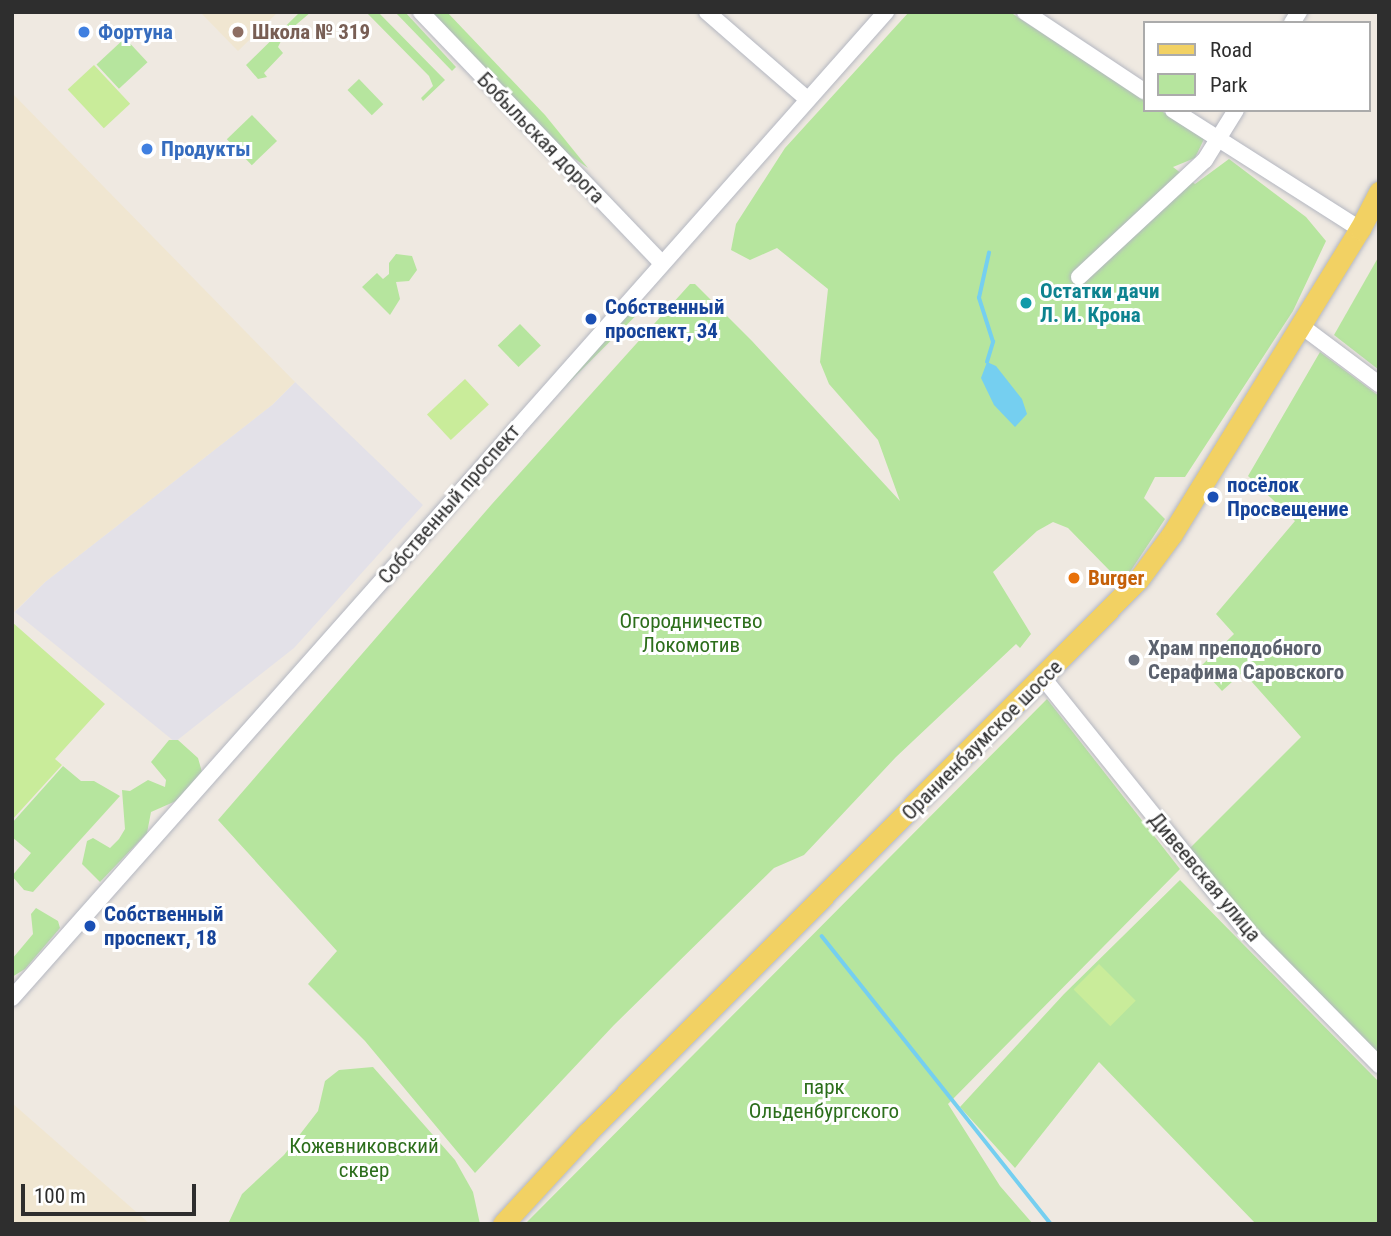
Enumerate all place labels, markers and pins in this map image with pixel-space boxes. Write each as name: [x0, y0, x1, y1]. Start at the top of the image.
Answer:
place label: Фортуна: [98, 19, 173, 45]
place label: Школа № 319: [252, 19, 370, 45]
marker: Фортуна: [76, 24, 92, 40]
marker: Школа № 319: [230, 24, 246, 40]
place label: Продукты: [161, 136, 251, 162]
marker: Продукты: [139, 141, 155, 157]
place label: Остатки дачи Л. И. Крона: [1040, 278, 1159, 328]
place label: Собственный проспект, 34: [605, 294, 724, 344]
marker: Остатки дачи Л. И. Крона: [1018, 295, 1034, 311]
marker: Собственный проспект, 34: [583, 311, 599, 327]
place label: посёлок Просвещение: [1227, 472, 1349, 522]
marker: посёлок Просвещение: [1205, 489, 1221, 505]
place label: Burger: [1088, 565, 1144, 591]
marker: Burger: [1066, 570, 1082, 586]
place label: Храм преподобного Серафима Саровского: [1148, 635, 1344, 685]
marker: Храм преподобного Серафима Саровского: [1126, 652, 1142, 668]
place label: Собственный проспект, 18: [104, 901, 223, 951]
marker: Собственный проспект, 18: [82, 918, 98, 934]

